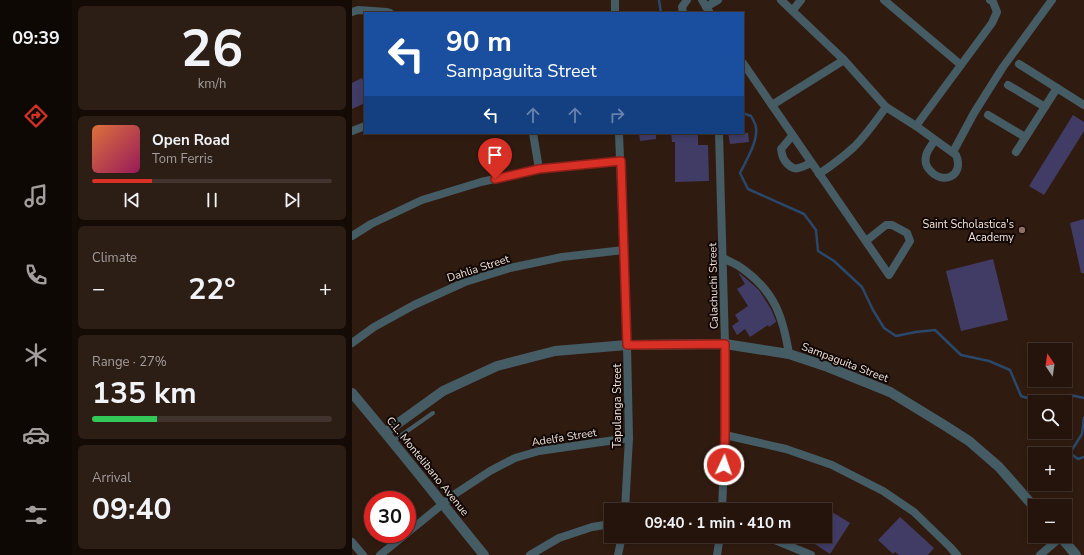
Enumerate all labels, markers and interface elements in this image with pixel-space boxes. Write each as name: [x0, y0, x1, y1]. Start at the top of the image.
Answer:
text: 26: [181, 13, 243, 84]
text: 90 m: [446, 23, 512, 61]
text: 09:39: [12, 26, 60, 50]
icon: left: [380, 28, 432, 80]
text: Sampaguita Street: [446, 59, 596, 83]
text: km/h: [198, 75, 226, 93]
icon: directions: [22, 102, 50, 130]
icon: left: [480, 104, 502, 126]
icon: ahead: [522, 104, 544, 126]
icon: ahead: [564, 104, 586, 126]
icon: right: [606, 104, 628, 126]
text: Open Road: [152, 130, 230, 150]
pin: [478, 138, 512, 179]
icon: arrive: [484, 144, 506, 166]
text: Tom Ferris: [152, 150, 213, 168]
icon: music: [22, 182, 50, 210]
icon: previous: [121, 189, 143, 211]
icon: pause: [201, 189, 223, 211]
icon: next: [281, 189, 303, 211]
place label: Saint Scholastica's Academy: [922, 217, 1014, 245]
marker: Saint Scholastica's Academy: [1017, 225, 1027, 235]
street label: Calachuchi Street: [705, 243, 722, 329]
text: Climate: [92, 249, 137, 267]
street label: Dahlia Street: [445, 251, 511, 286]
icon: phone: [22, 261, 50, 289]
text: 22°: [188, 269, 236, 310]
text: −: [92, 274, 105, 304]
text: +: [319, 274, 332, 304]
street label: Sampaguita Street: [799, 339, 891, 386]
icon: climate: [22, 341, 50, 369]
north arrow: [1028, 343, 1072, 387]
map controls: [1028, 343, 1072, 543]
text: Range · 27%: [92, 353, 167, 371]
street label: Tapulanga Street: [610, 364, 625, 448]
text: 135 km: [92, 373, 197, 414]
button: search: [1028, 395, 1072, 439]
street label: C.L. Montelibano Avenue: [383, 414, 472, 519]
icon: car: [22, 421, 50, 449]
street label: Adelfa Street: [530, 425, 598, 450]
position arrow: [703, 444, 745, 486]
button: +: [1028, 447, 1072, 491]
text: Arrival: [92, 469, 131, 487]
text: 09:40: [92, 489, 171, 530]
speed limit sign: 30: [364, 491, 416, 543]
button: −: [1028, 499, 1072, 543]
icon: filters: [22, 501, 50, 529]
text: 09:40 · 1 min · 410 m: [645, 513, 791, 533]

